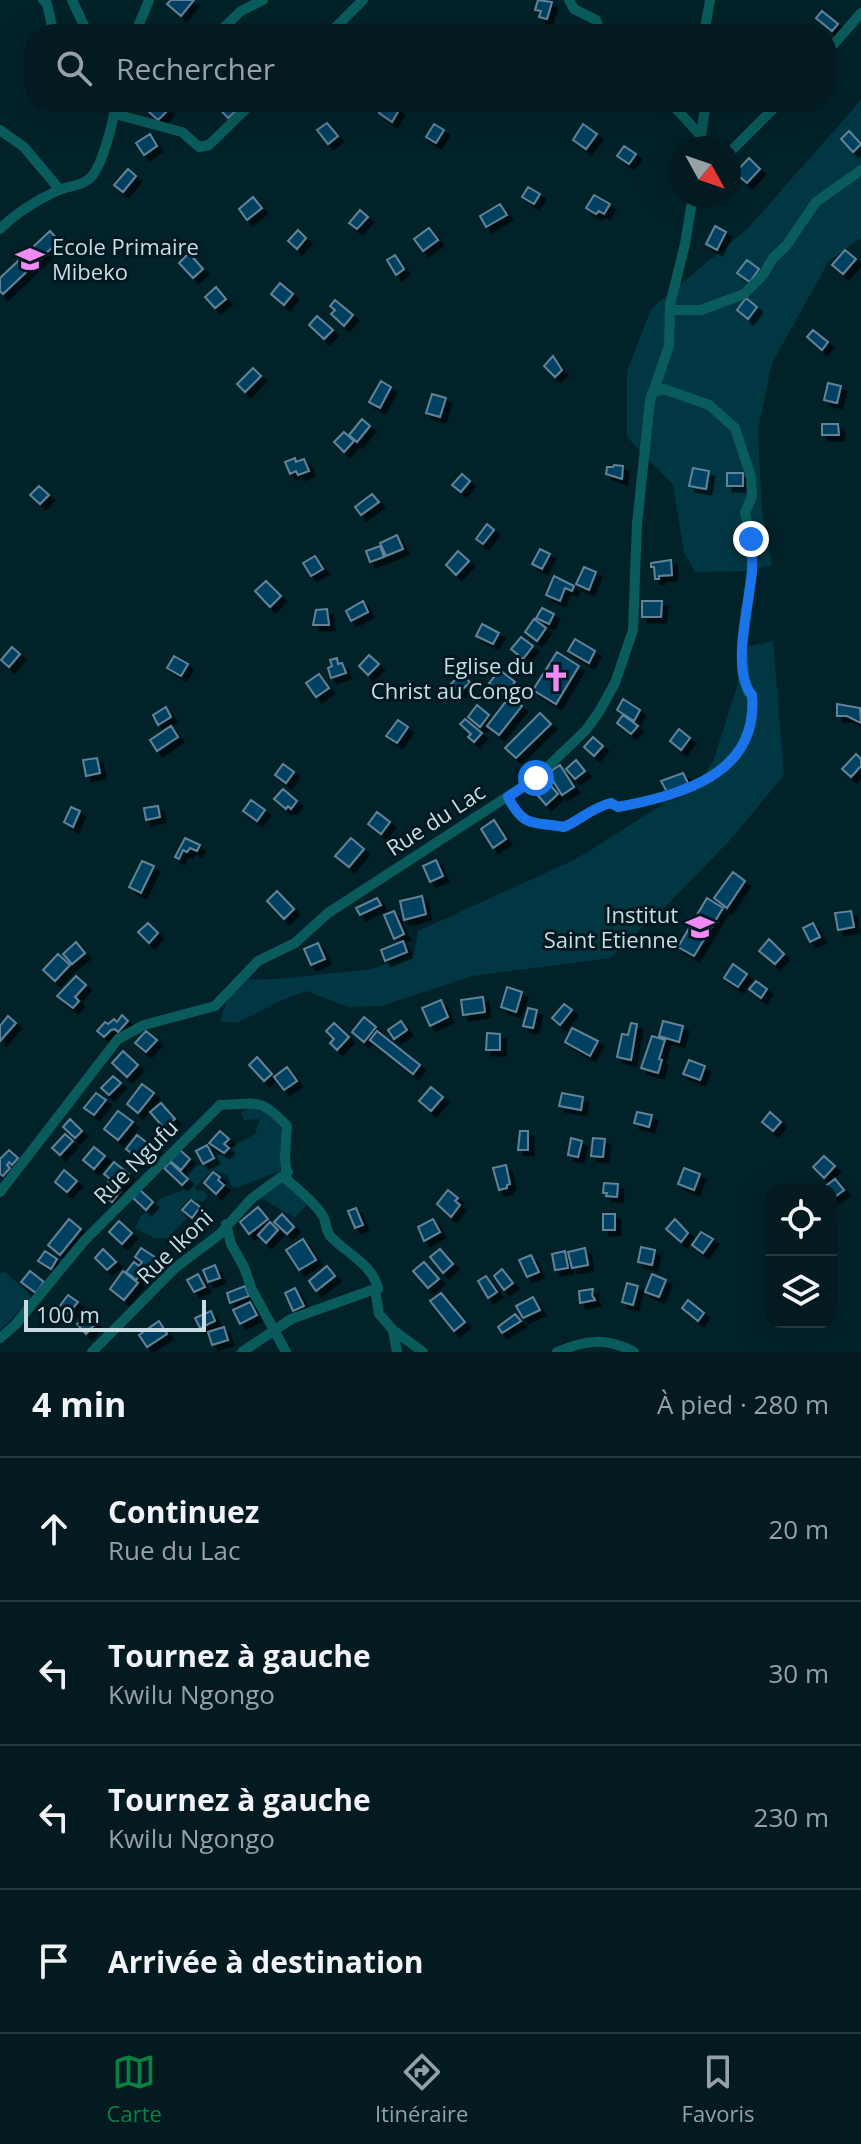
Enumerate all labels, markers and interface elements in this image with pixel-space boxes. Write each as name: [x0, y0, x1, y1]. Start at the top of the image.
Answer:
search box: [24, 24, 837, 112]
icon: search: [52, 46, 96, 90]
text: Rechercher: [116, 48, 275, 89]
north arrow: [669, 136, 741, 208]
place label: Ecole Primaire Mibeko: [52, 231, 199, 286]
school or university icon: Ecole Primaire Mibeko: [15, 244, 45, 274]
route end: [733, 521, 769, 557]
place label: Eglise du Christ au Congo: [371, 650, 534, 705]
church icon: Eglise du Christ au Congo: [541, 663, 571, 693]
route start: [518, 760, 554, 796]
street label: Rue du Lac: [380, 776, 490, 862]
place label: Institut Saint Etienne: [544, 899, 678, 954]
school or university icon: Institut Saint Etienne: [685, 912, 715, 942]
street label: Rue Ngufu: [86, 1112, 184, 1210]
map controls: [765, 1184, 837, 1328]
button: locate: [765, 1184, 837, 1256]
street label: Rue Ikoni: [129, 1202, 219, 1290]
button: layers: [765, 1256, 837, 1328]
scale bar: [24, 1296, 206, 1332]
text: 100 m: [36, 1299, 100, 1329]
text: 4 min: [32, 1381, 126, 1427]
text: À pied · 280 m: [657, 1386, 829, 1422]
text: Continuez: [108, 1491, 259, 1532]
icon: ahead: [32, 1507, 76, 1551]
text: 20 m: [768, 1511, 829, 1547]
text: Rue du Lac: [108, 1532, 240, 1568]
text: Tournez à gauche: [108, 1635, 371, 1676]
icon: left: [32, 1651, 76, 1695]
text: 30 m: [768, 1655, 829, 1691]
text: Kwilu Ngongo: [108, 1676, 275, 1712]
text: Tournez à gauche: [108, 1779, 371, 1820]
icon: left: [32, 1795, 76, 1839]
text: 230 m: [754, 1799, 829, 1835]
text: Kwilu Ngongo: [108, 1820, 275, 1856]
icon: arrive: [32, 1939, 76, 1983]
text: Arrivée à destination: [108, 1941, 423, 1982]
tab: Carte: [107, 2050, 162, 2128]
tab: Itinéraire: [375, 2050, 468, 2128]
tab: Favoris: [682, 2050, 754, 2128]

